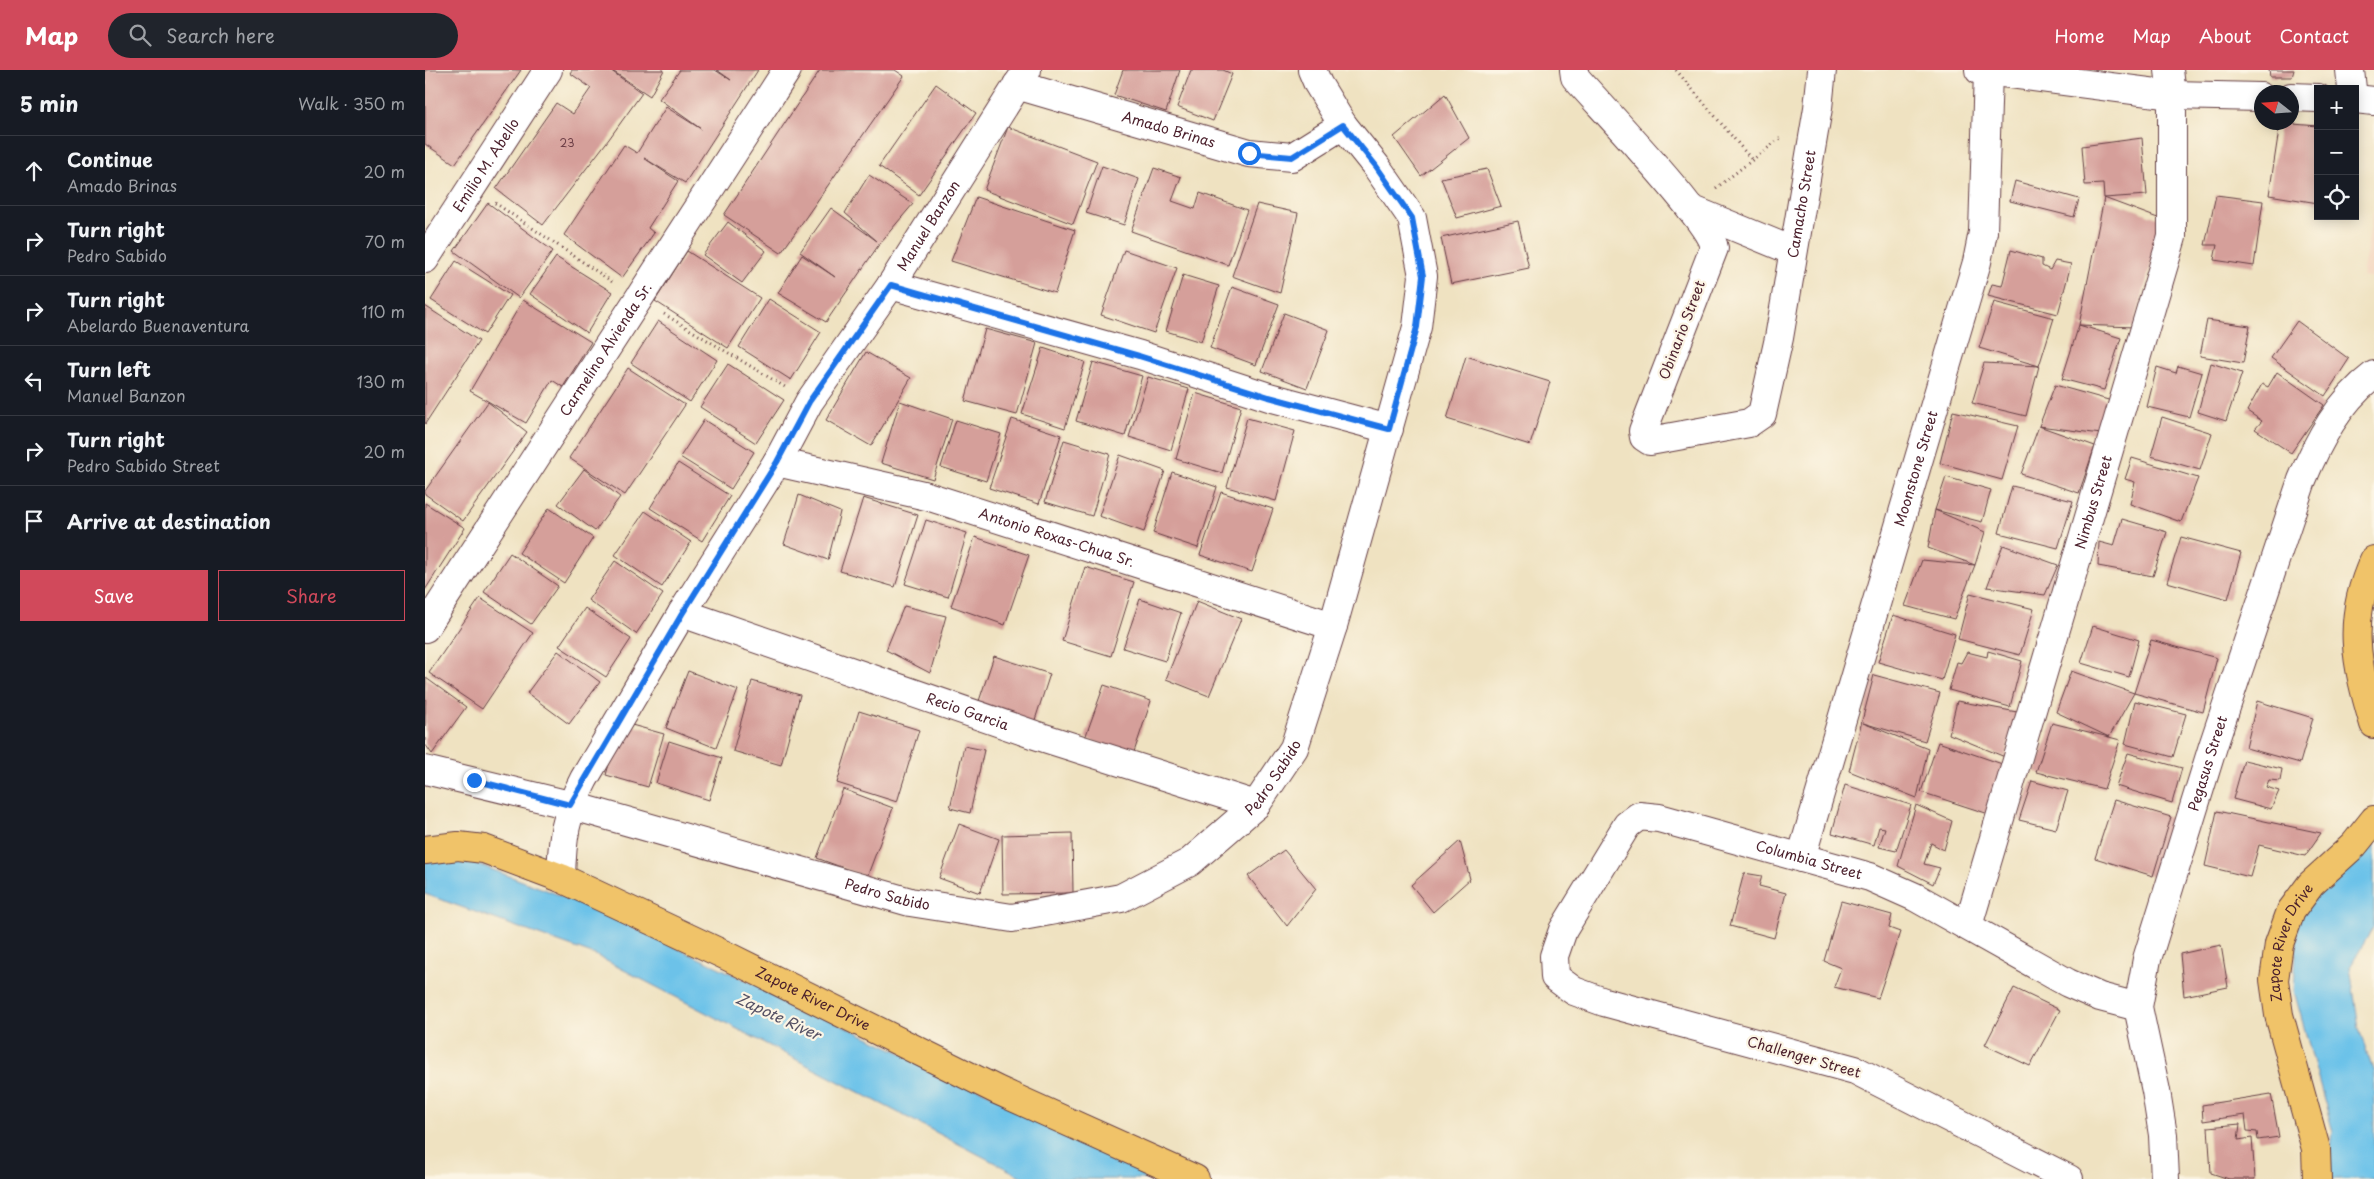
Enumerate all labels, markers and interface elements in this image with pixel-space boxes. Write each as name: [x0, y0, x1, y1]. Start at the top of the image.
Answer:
search box: [108, 13, 458, 58]
text: Map: [25, 17, 78, 53]
icon: search: [126, 21, 154, 49]
text: Search here: [166, 21, 275, 49]
text: Home: [2054, 22, 2104, 49]
text: Map: [2132, 22, 2171, 49]
text: About: [2199, 22, 2251, 49]
text: Contact: [2279, 22, 2349, 49]
north arrow: [2254, 85, 2299, 130]
map controls: [2314, 85, 2359, 220]
button: +: [2314, 85, 2359, 130]
text: 5 min: [20, 87, 78, 119]
text: Walk · 350 m: [298, 91, 405, 115]
street label: Amado Brinas: [1120, 105, 1218, 153]
street label: Emilio M. Abello: [447, 114, 524, 216]
button: −: [2314, 130, 2359, 175]
house number: 23: [560, 134, 574, 151]
route start: [1238, 142, 1261, 165]
text: Continue: [67, 145, 153, 173]
street label: Camacho Street: [1782, 148, 1821, 260]
icon: ahead: [20, 157, 48, 185]
text: 20 m: [364, 159, 405, 183]
text: Amado Brinas: [67, 173, 177, 197]
button: locate: [2314, 175, 2359, 220]
street label: Manuel Banzon: [891, 176, 965, 275]
text: Turn right: [67, 215, 165, 243]
icon: right: [20, 227, 48, 255]
text: 70 m: [365, 229, 405, 253]
text: Pedro Sabido: [67, 243, 167, 267]
street label: Obinario Street: [1653, 277, 1710, 382]
street label: Carmelino Alvienda Sr.: [554, 278, 656, 420]
text: Turn right: [67, 285, 165, 313]
icon: right: [20, 297, 48, 325]
text: 110 m: [362, 299, 405, 323]
text: Abelardo Buenaventura: [67, 313, 249, 337]
text: Turn left: [67, 355, 151, 383]
icon: left: [20, 367, 48, 395]
text: 130 m: [357, 369, 405, 393]
text: Manuel Banzon: [67, 383, 186, 407]
street label: Moonstone Street: [1888, 408, 1943, 529]
text: Turn right: [67, 425, 165, 453]
icon: right: [20, 437, 48, 465]
text: 20 m: [364, 439, 405, 463]
street label: Nimbus Street: [2069, 452, 2117, 551]
text: Pedro Sabido Street: [67, 453, 220, 477]
street label: Antonio Roxas-Chua Sr.: [976, 502, 1137, 572]
icon: arrive: [20, 507, 48, 535]
text: Arrive at destination: [67, 507, 271, 535]
button: Save: [20, 570, 208, 621]
button: Share: [218, 570, 405, 621]
street label: Recio Garcia: [923, 687, 1012, 735]
street label: Pegasus Street: [2182, 713, 2233, 814]
street label: Pedro Sabido: [1240, 737, 1306, 820]
route end: [463, 769, 486, 792]
street label: Columbia Street: [1753, 835, 1865, 884]
street label: Pedro Sabido: [842, 873, 932, 915]
street label: Zapote River Drive: [2263, 879, 2318, 1003]
street label: Zapote River Drive: [752, 964, 874, 1034]
water label: Zapote River: [732, 989, 824, 1045]
street label: Challenger Street: [1745, 1030, 1864, 1083]

